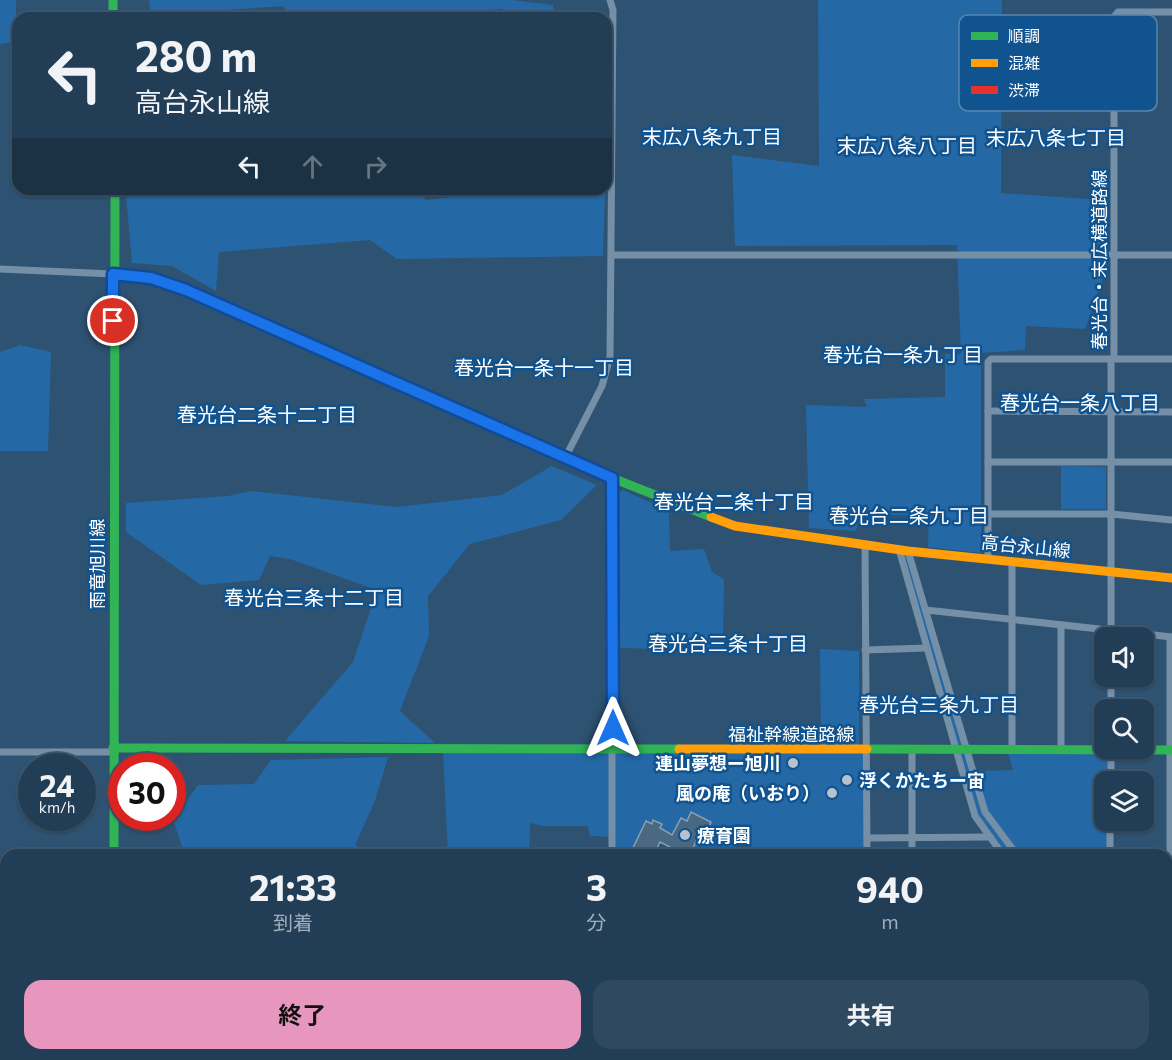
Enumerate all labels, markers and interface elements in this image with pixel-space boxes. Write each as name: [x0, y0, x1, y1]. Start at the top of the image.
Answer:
legend: [959, 15, 1157, 111]
text: 順調: [1008, 26, 1040, 45]
text: 280 m: [135, 29, 257, 81]
icon: left: [36, 36, 114, 114]
text: 混雑: [1008, 53, 1040, 72]
text: 渋滞: [1008, 80, 1040, 99]
text: 高台永山線: [135, 85, 270, 118]
district label: 末広八条九丁目: [642, 124, 782, 148]
district label: 末広八条七丁目: [986, 125, 1126, 149]
district label: 末広八条八丁目: [837, 133, 977, 157]
icon: left: [233, 150, 266, 183]
icon: ahead: [296, 150, 329, 183]
icon: right: [359, 150, 392, 183]
street label: 春光台・末広横道路線: [1088, 170, 1110, 350]
pin: [87, 295, 138, 346]
icon: arrive: [96, 304, 129, 337]
district label: 春光台一条九丁目: [823, 342, 983, 366]
district label: 春光台一条十一丁目: [454, 355, 634, 379]
district label: 春光台一条八丁目: [1000, 390, 1160, 414]
district label: 春光台二条十二丁目: [177, 402, 357, 426]
district label: 春光台二条十丁目: [654, 489, 814, 513]
district label: 春光台二条九丁目: [829, 503, 989, 527]
street label: 雨竜旭川線: [86, 519, 108, 609]
street label: 高台永山線: [980, 530, 1072, 562]
district label: 春光台三条十二丁目: [224, 585, 404, 609]
map controls: [1094, 627, 1154, 831]
button: sound: [1094, 627, 1154, 687]
district label: 春光台三条十丁目: [648, 631, 808, 655]
district label: 春光台三条九丁目: [859, 692, 1019, 716]
position arrow: [581, 696, 645, 760]
button: search: [1094, 699, 1154, 759]
street label: 福祉幹線道路線: [728, 723, 854, 745]
place label: 連山夢想ー旭川: [655, 752, 781, 774]
speed limit sign: 30: [108, 753, 186, 831]
marker: 連山夢想ー旭川: [786, 756, 800, 770]
text: 24: [39, 766, 75, 803]
place label: 浮くかたちー宙: [859, 769, 985, 791]
button: layers: [1094, 771, 1154, 831]
marker: 浮くかたちー宙: [840, 773, 854, 787]
place label: 風の庵（いおり）: [676, 782, 820, 804]
marker: 風の庵（いおり）: [825, 786, 839, 800]
text: km/h: [39, 798, 75, 816]
place label: 療育園: [697, 824, 751, 846]
marker: 療育園: [678, 828, 692, 842]
text: 21:33: [249, 864, 337, 908]
text: 3: [586, 864, 607, 908]
text: 940: [856, 866, 924, 910]
text: m: [881, 909, 899, 933]
text: 到着: [273, 910, 313, 934]
text: 分: [586, 910, 606, 934]
button: 終了: [24, 980, 581, 1049]
button: 共有: [593, 980, 1149, 1049]

